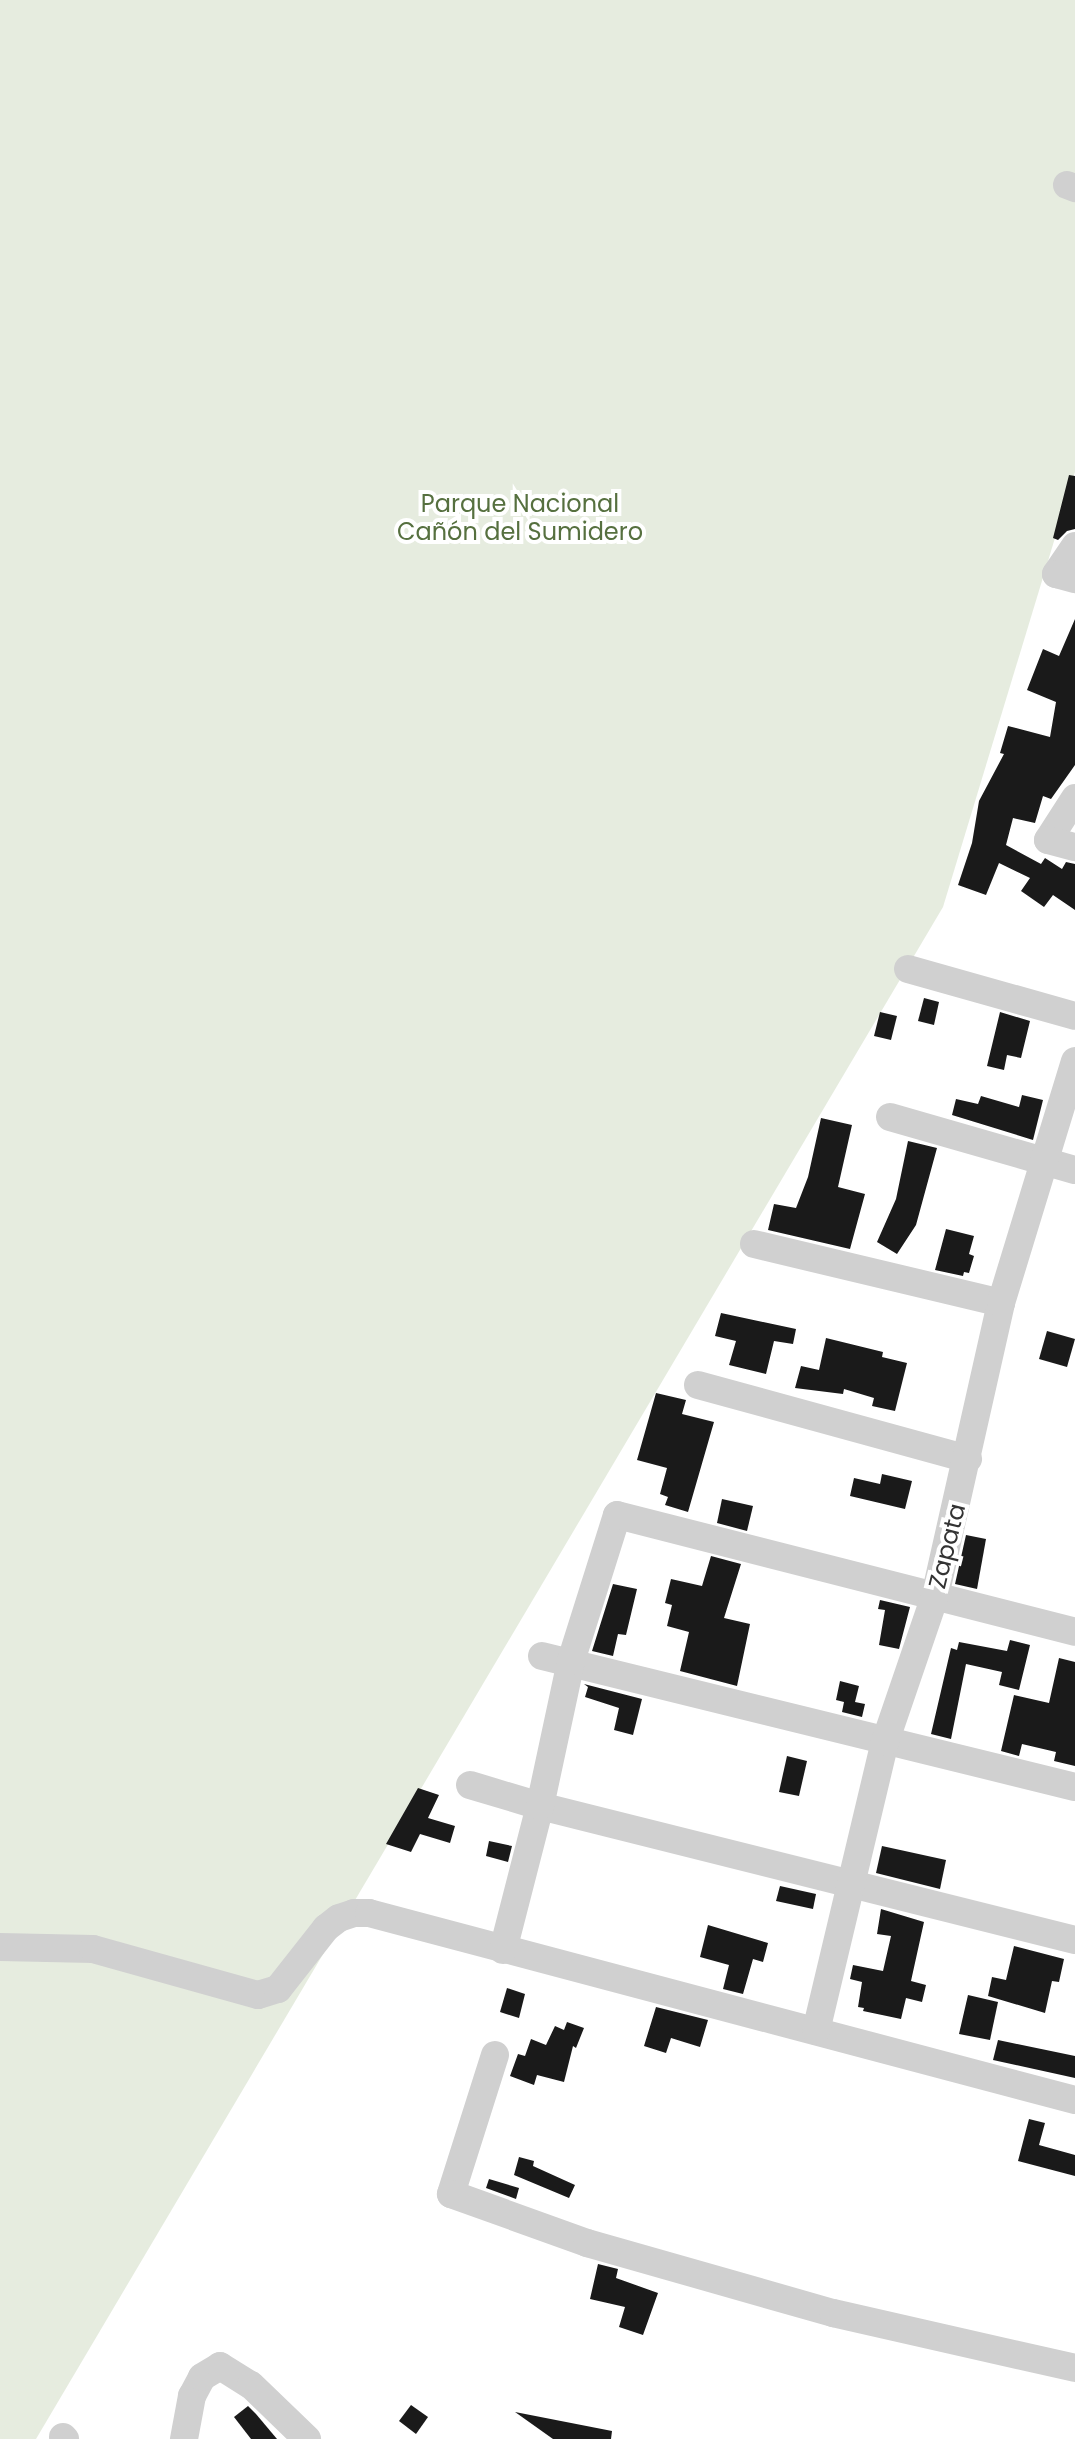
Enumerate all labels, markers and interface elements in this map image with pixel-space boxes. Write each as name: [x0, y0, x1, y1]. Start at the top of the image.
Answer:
park label: Parque Nacional Cañón del Sumidero: [397, 490, 643, 546]
street label: Zapata: [923, 1500, 971, 1592]

